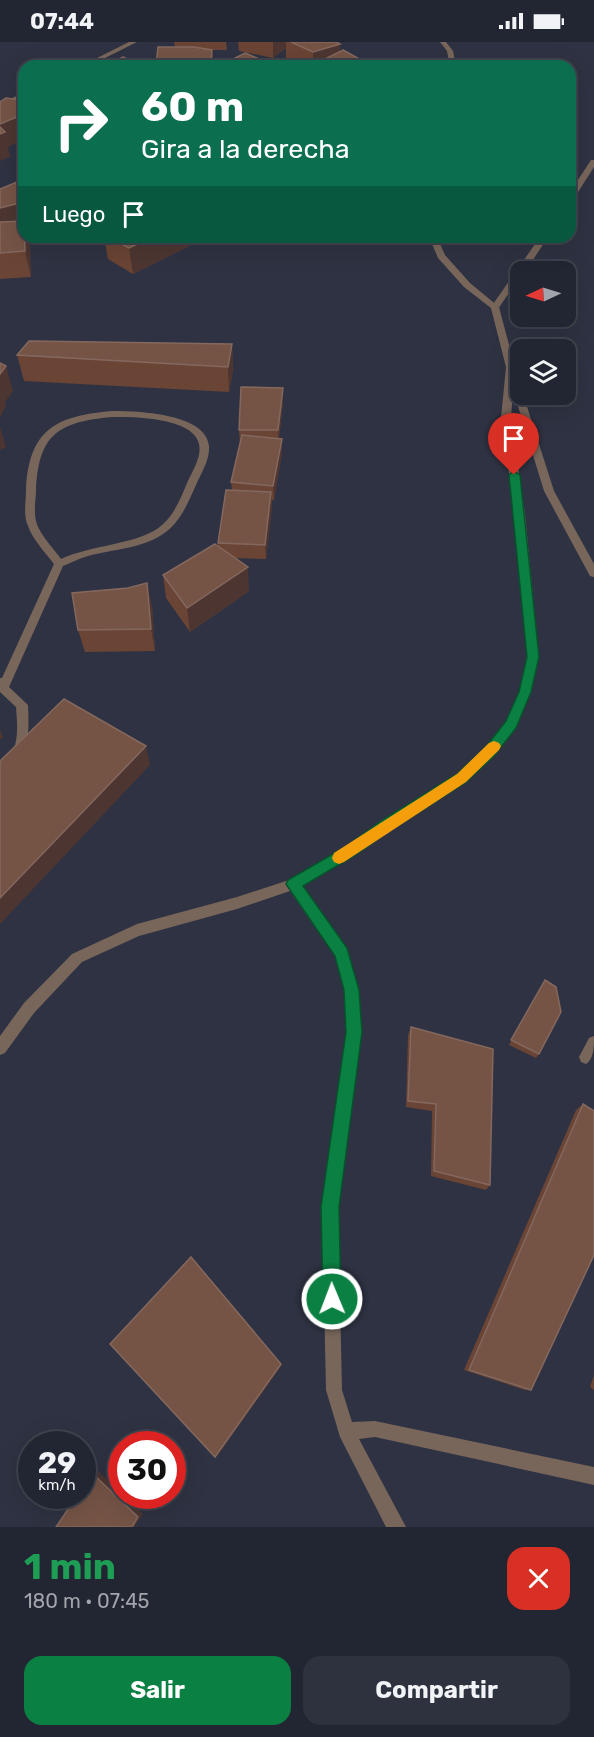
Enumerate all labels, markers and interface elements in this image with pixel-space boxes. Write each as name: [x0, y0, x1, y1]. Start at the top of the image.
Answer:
text: 07:44: [30, 8, 94, 35]
text: 60 m: [141, 82, 244, 132]
icon: right: [42, 84, 120, 162]
text: Gira a la derecha: [141, 133, 350, 165]
icon: arrive: [117, 198, 150, 231]
text: Luego: [42, 201, 105, 228]
north arrow: [510, 261, 576, 327]
map controls: [510, 261, 576, 405]
button: layers: [510, 339, 576, 405]
pin: [488, 413, 539, 475]
icon: arrive: [497, 422, 530, 455]
position arrow: [300, 1267, 364, 1331]
speed limit sign: 30: [108, 1431, 186, 1509]
text: 29: [38, 1445, 76, 1481]
text: km/h: [38, 1476, 76, 1494]
text: 1 min: [24, 1545, 116, 1588]
button: close: [507, 1547, 570, 1610]
text: 180 m · 07:45: [24, 1589, 149, 1613]
button: Salir: [24, 1656, 291, 1725]
button: Compartir: [303, 1656, 570, 1725]

